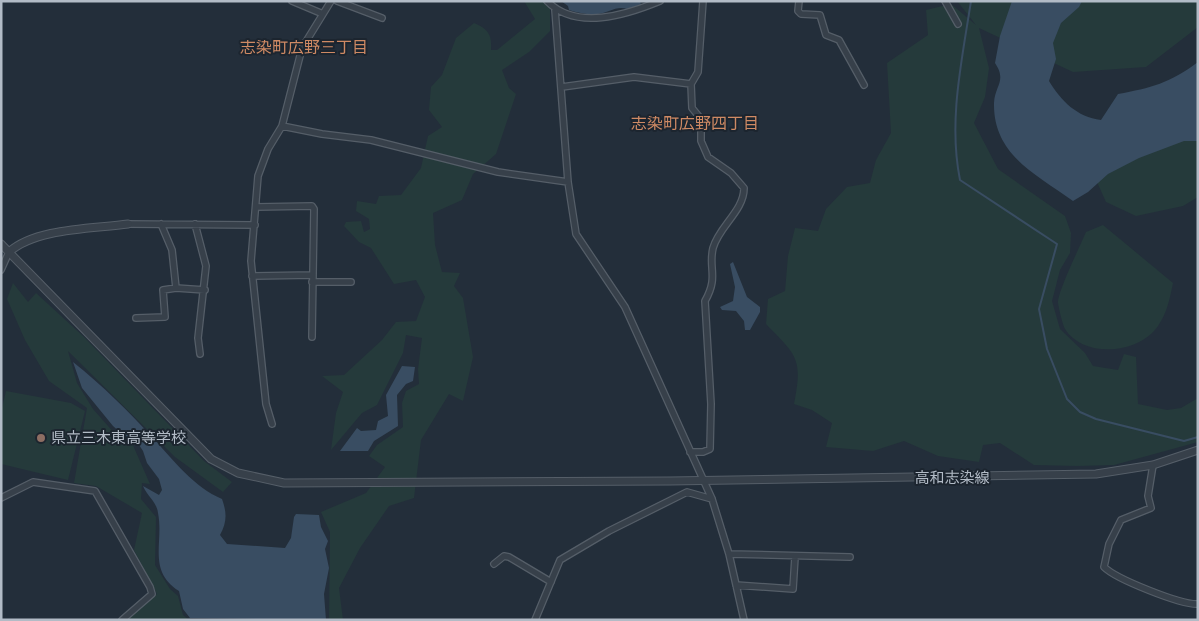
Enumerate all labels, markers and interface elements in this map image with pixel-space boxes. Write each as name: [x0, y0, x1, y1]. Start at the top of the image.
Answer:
district label: 志染町広野三丁目: [240, 38, 368, 57]
district label: 志染町広野四丁目: [631, 114, 759, 133]
place label: 県立三木東高等学校: [51, 429, 186, 447]
marker: 県立三木東高等学校: [35, 432, 47, 444]
street label: 高和志染線: [914, 469, 990, 487]

